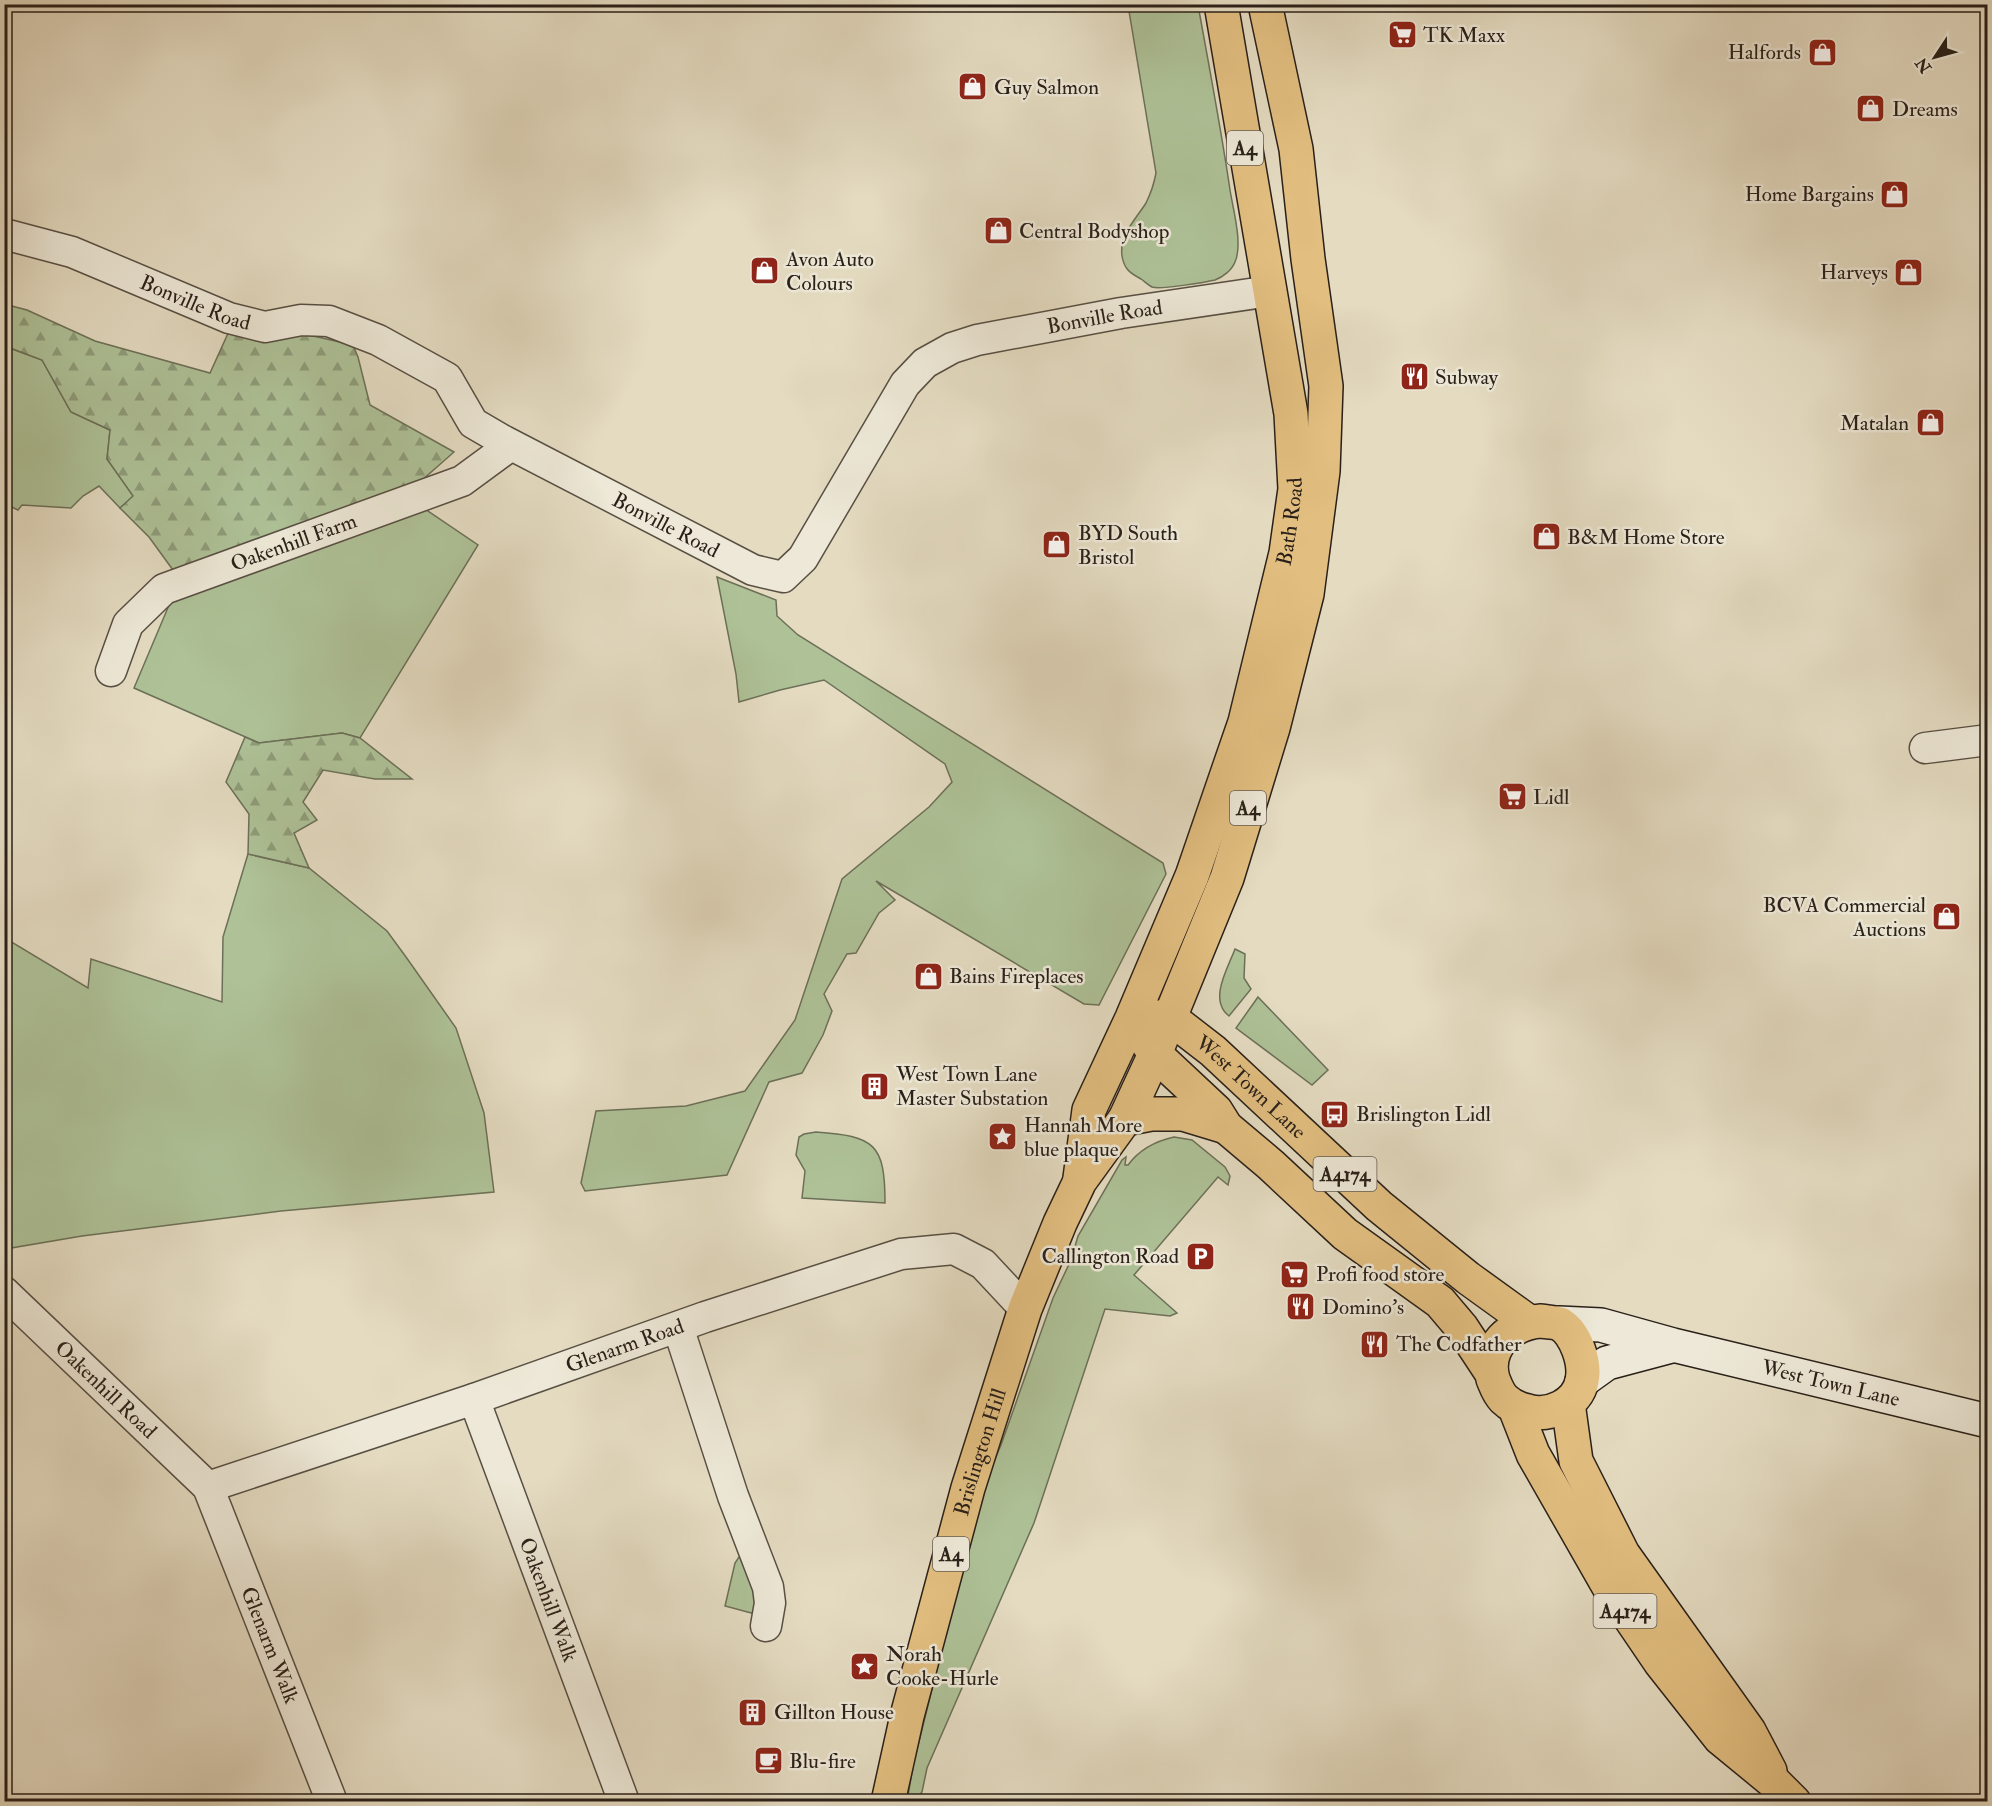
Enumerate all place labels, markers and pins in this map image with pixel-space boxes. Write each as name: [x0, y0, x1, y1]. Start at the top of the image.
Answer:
supermarket icon: TK Maxx: [1386, 19, 1418, 51]
place label: TK Maxx: [1423, 22, 1506, 49]
shop icon: Halfords: [1806, 36, 1838, 68]
place label: Halfords: [1728, 39, 1801, 66]
shop icon: Guy Salmon: [957, 71, 989, 103]
place label: Guy Salmon: [994, 74, 1099, 101]
shop icon: Dreams: [1855, 93, 1887, 125]
place label: Dreams: [1892, 96, 1958, 123]
shop icon: Home Bargains: [1879, 178, 1911, 210]
place label: Home Bargains: [1745, 181, 1874, 208]
shop icon: Central Bodyshop: [982, 215, 1014, 247]
place label: Central Bodyshop: [1019, 218, 1169, 245]
place label: Avon Auto Colours: [785, 246, 874, 297]
shop icon: Avon Auto Colours: [749, 255, 781, 287]
shop icon: Harveys: [1893, 256, 1925, 288]
place label: Harveys: [1820, 259, 1888, 286]
restaurant icon: Subway: [1398, 361, 1430, 393]
place label: Subway: [1435, 364, 1499, 391]
shop icon: Matalan: [1914, 407, 1946, 439]
place label: Matalan: [1840, 410, 1909, 437]
place label: BYD South Bristol: [1078, 520, 1178, 571]
shop icon: B&M Home Store: [1530, 521, 1562, 553]
place label: B&M Home Store: [1567, 524, 1725, 551]
shop icon: BYD South Bristol: [1041, 529, 1073, 561]
supermarket icon: Lidl: [1496, 781, 1528, 813]
place label: Lidl: [1533, 784, 1570, 811]
place label: BCVA Commercial Auctions: [1763, 892, 1927, 943]
shop icon: BCVA Commercial Auctions: [1931, 901, 1963, 933]
shop icon: Bains Fireplaces: [912, 960, 944, 992]
place label: Bains Fireplaces: [949, 963, 1084, 990]
place label: West Town Lane Master Substation: [895, 1061, 1049, 1112]
building icon: West Town Lane Master Substation: [859, 1070, 891, 1102]
bus stop icon: Brislington Lidl: [1319, 1098, 1351, 1130]
place label: Brislington Lidl: [1356, 1101, 1491, 1128]
place label: Hannah More blue plaque: [1024, 1112, 1142, 1163]
place icon: Hannah More blue plaque: [987, 1121, 1019, 1153]
parking icon: Callington Road: [1184, 1240, 1216, 1272]
place label: Callington Road: [1042, 1243, 1180, 1270]
supermarket icon: Profi food store: [1279, 1258, 1311, 1290]
place label: Profi food store: [1316, 1261, 1444, 1288]
restaurant icon: Domino's: [1285, 1291, 1317, 1323]
place label: Domino's: [1322, 1294, 1404, 1321]
restaurant icon: The Codfather: [1359, 1328, 1391, 1360]
place label: The Codfather: [1396, 1331, 1522, 1358]
place label: Norah Cooke-Hurle: [886, 1641, 999, 1692]
place icon: Norah Cooke-Hurle: [849, 1650, 881, 1682]
building icon: Gillton House: [737, 1696, 769, 1728]
place label: Gillton House: [774, 1699, 894, 1726]
cafe icon: Blu-fire: [752, 1745, 784, 1777]
place label: Blu-fire: [789, 1748, 856, 1775]

